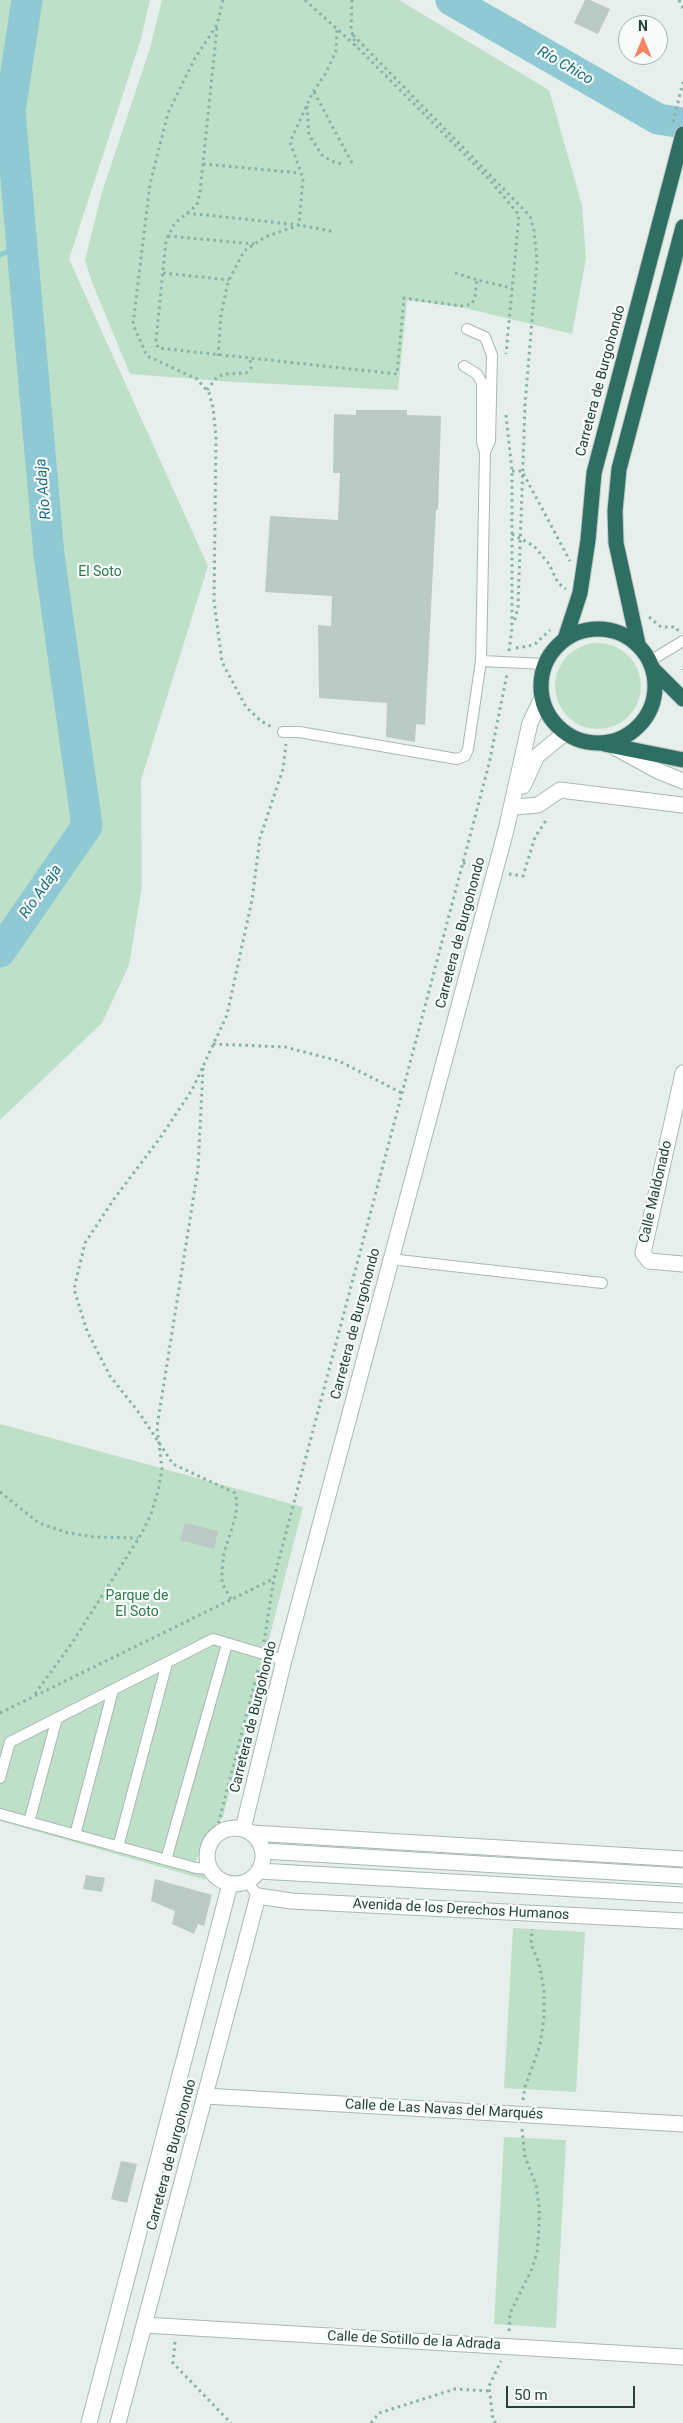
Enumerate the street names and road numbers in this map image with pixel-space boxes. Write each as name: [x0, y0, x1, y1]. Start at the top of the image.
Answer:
street label: Carretera de Burgohondo: [573, 303, 629, 459]
street label: Carretera de Burgohondo: [433, 855, 489, 1011]
street label: Calle Maldonado: [636, 1139, 676, 1245]
street label: Carretera de Burgohondo: [328, 1246, 384, 1402]
street label: Carretera de Burgohondo: [227, 1639, 281, 1795]
street label: Avenida de los Derechos Humanos: [352, 1896, 570, 1924]
street label: Carretera de Burgohondo: [144, 2077, 200, 2233]
street label: Calle de Las Navas del Marqués: [344, 2096, 544, 2124]
street label: Calle de Sotillo de la Adrada: [327, 2328, 501, 2354]

